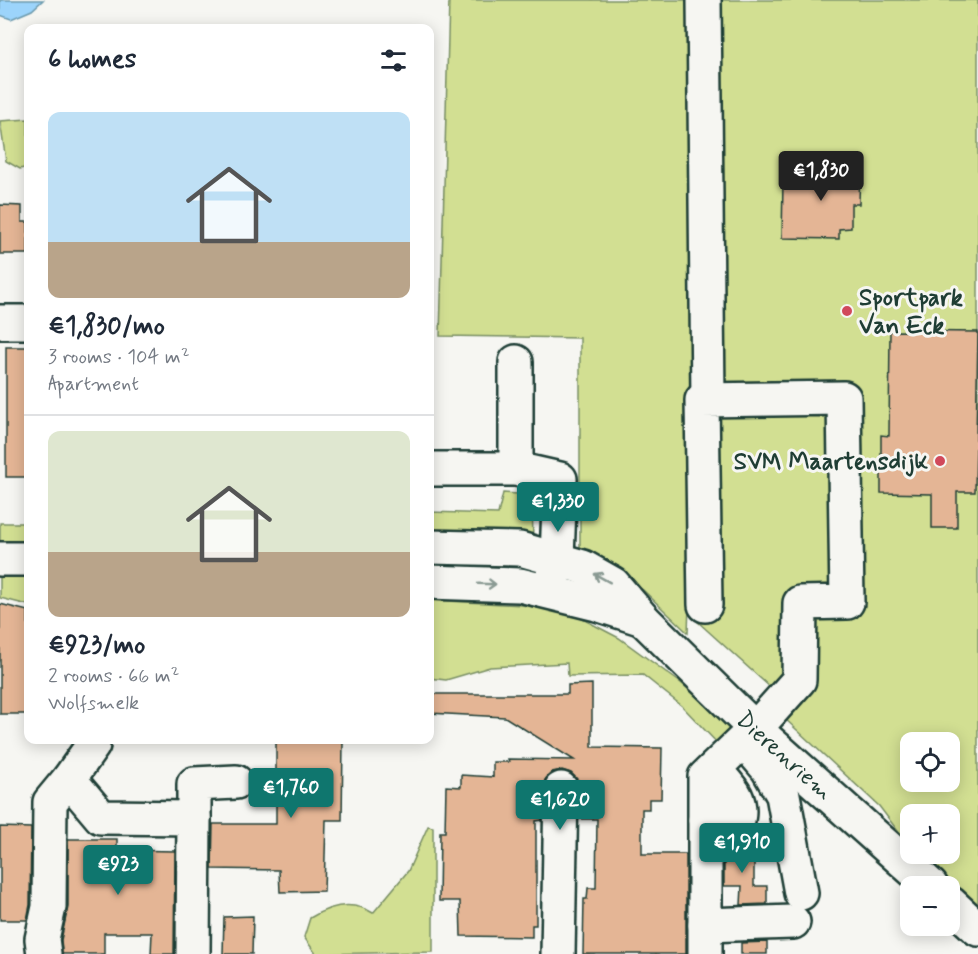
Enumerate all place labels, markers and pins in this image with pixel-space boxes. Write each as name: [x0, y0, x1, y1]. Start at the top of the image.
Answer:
pin: €1,830: [772, 151, 870, 202]
place label: Sportpark Van Eck: [859, 283, 963, 342]
marker: Sportpark Van Eck: [840, 304, 854, 318]
place label: SVM Maartensdijk: [734, 447, 928, 478]
marker: SVM Maartensdijk: [933, 454, 947, 468]
pin: €1,330: [509, 482, 607, 533]
pin: €1,760: [242, 768, 340, 819]
pin: €1,620: [511, 780, 609, 831]
pin: €1,910: [693, 823, 791, 874]
pin: €923: [82, 845, 154, 896]

